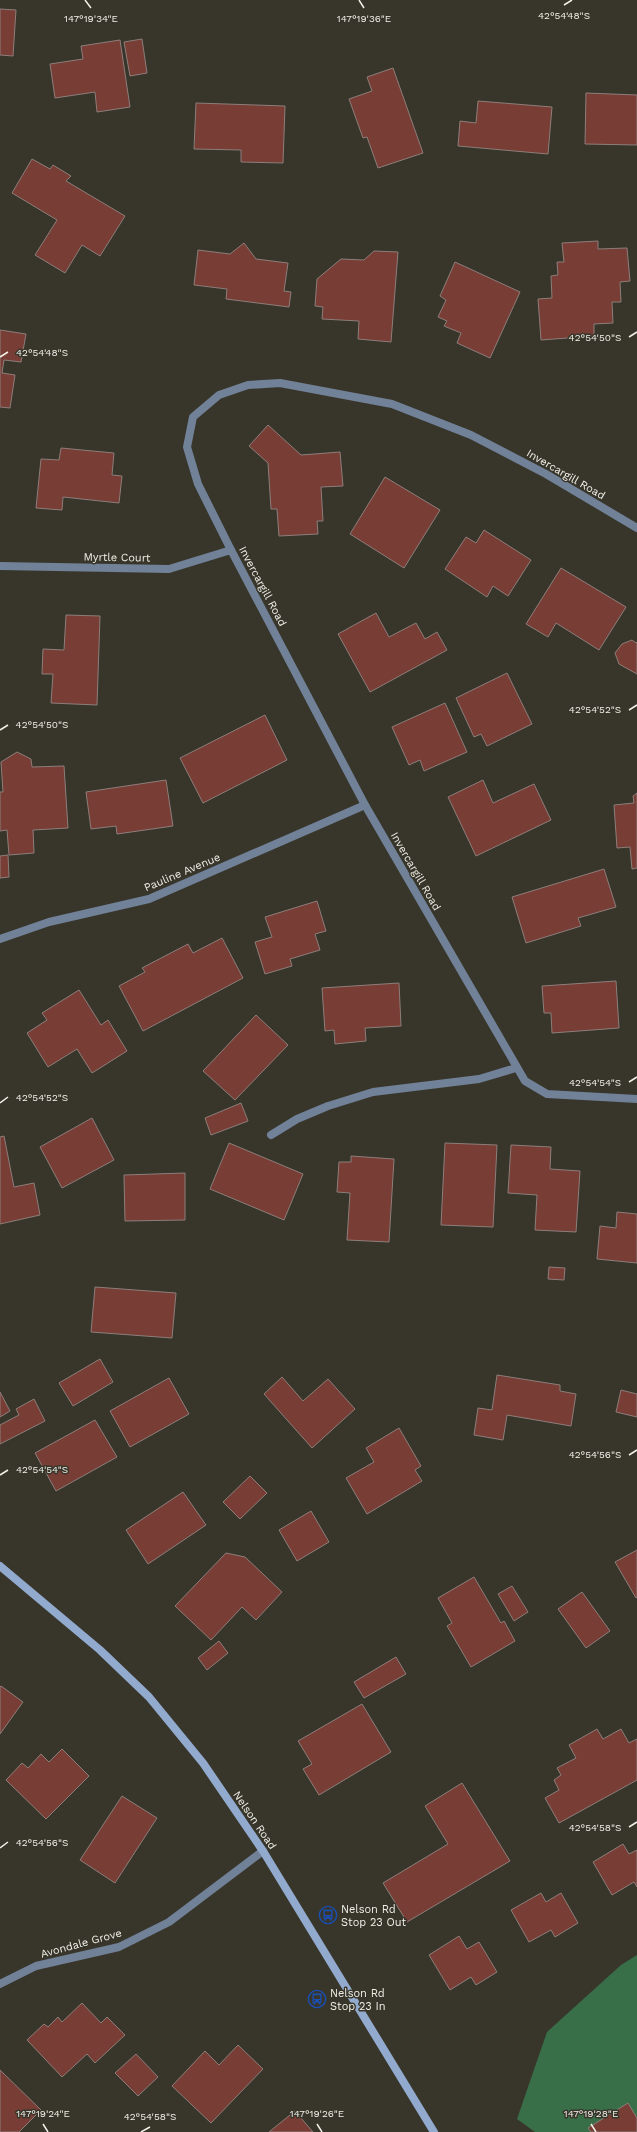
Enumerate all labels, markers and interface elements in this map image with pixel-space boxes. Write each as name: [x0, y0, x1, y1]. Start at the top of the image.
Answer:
text: 42°54'48"S: [538, 10, 590, 21]
text: 147°19'34"E: [64, 13, 118, 24]
text: 147°19'36"E: [337, 13, 391, 24]
text: 42°54'50"S: [569, 332, 621, 343]
text: 42°54'48"S: [16, 347, 68, 358]
street label: Invercargill Road: [524, 447, 607, 502]
street label: Invercargill Road: [236, 544, 289, 628]
street label: Myrtle Court: [83, 550, 151, 565]
text: 42°54'52"S: [569, 704, 621, 715]
text: 42°54'50"S: [16, 719, 68, 730]
street label: Invercargill Road: [388, 830, 443, 913]
street label: Pauline Avenue: [142, 851, 222, 894]
text: 42°54'54"S: [569, 1077, 621, 1088]
text: 42°54'52"S: [16, 1092, 68, 1103]
text: 42°54'56"S: [569, 1449, 621, 1460]
text: 42°54'54"S: [16, 1464, 68, 1475]
street label: Nelson Road: [230, 1789, 279, 1852]
text: 42°54'58"S: [569, 1822, 621, 1833]
text: 42°54'56"S: [16, 1837, 68, 1848]
place label: Nelson Rd Stop 23 Out: [341, 1903, 406, 1929]
bus stop icon: Nelson Rd Stop 23 Out: [318, 1905, 338, 1925]
street label: Avondale Grove: [39, 1926, 123, 1961]
place label: Nelson Rd Stop 23 In: [330, 1987, 386, 2013]
bus stop icon: Nelson Rd Stop 23 In: [307, 1989, 327, 2009]
text: 147°19'24"E: [16, 2108, 70, 2119]
text: 147°19'26"E: [290, 2108, 344, 2119]
text: 147°19'28"E: [564, 2108, 618, 2119]
text: 42°54'58"S: [124, 2111, 176, 2122]

